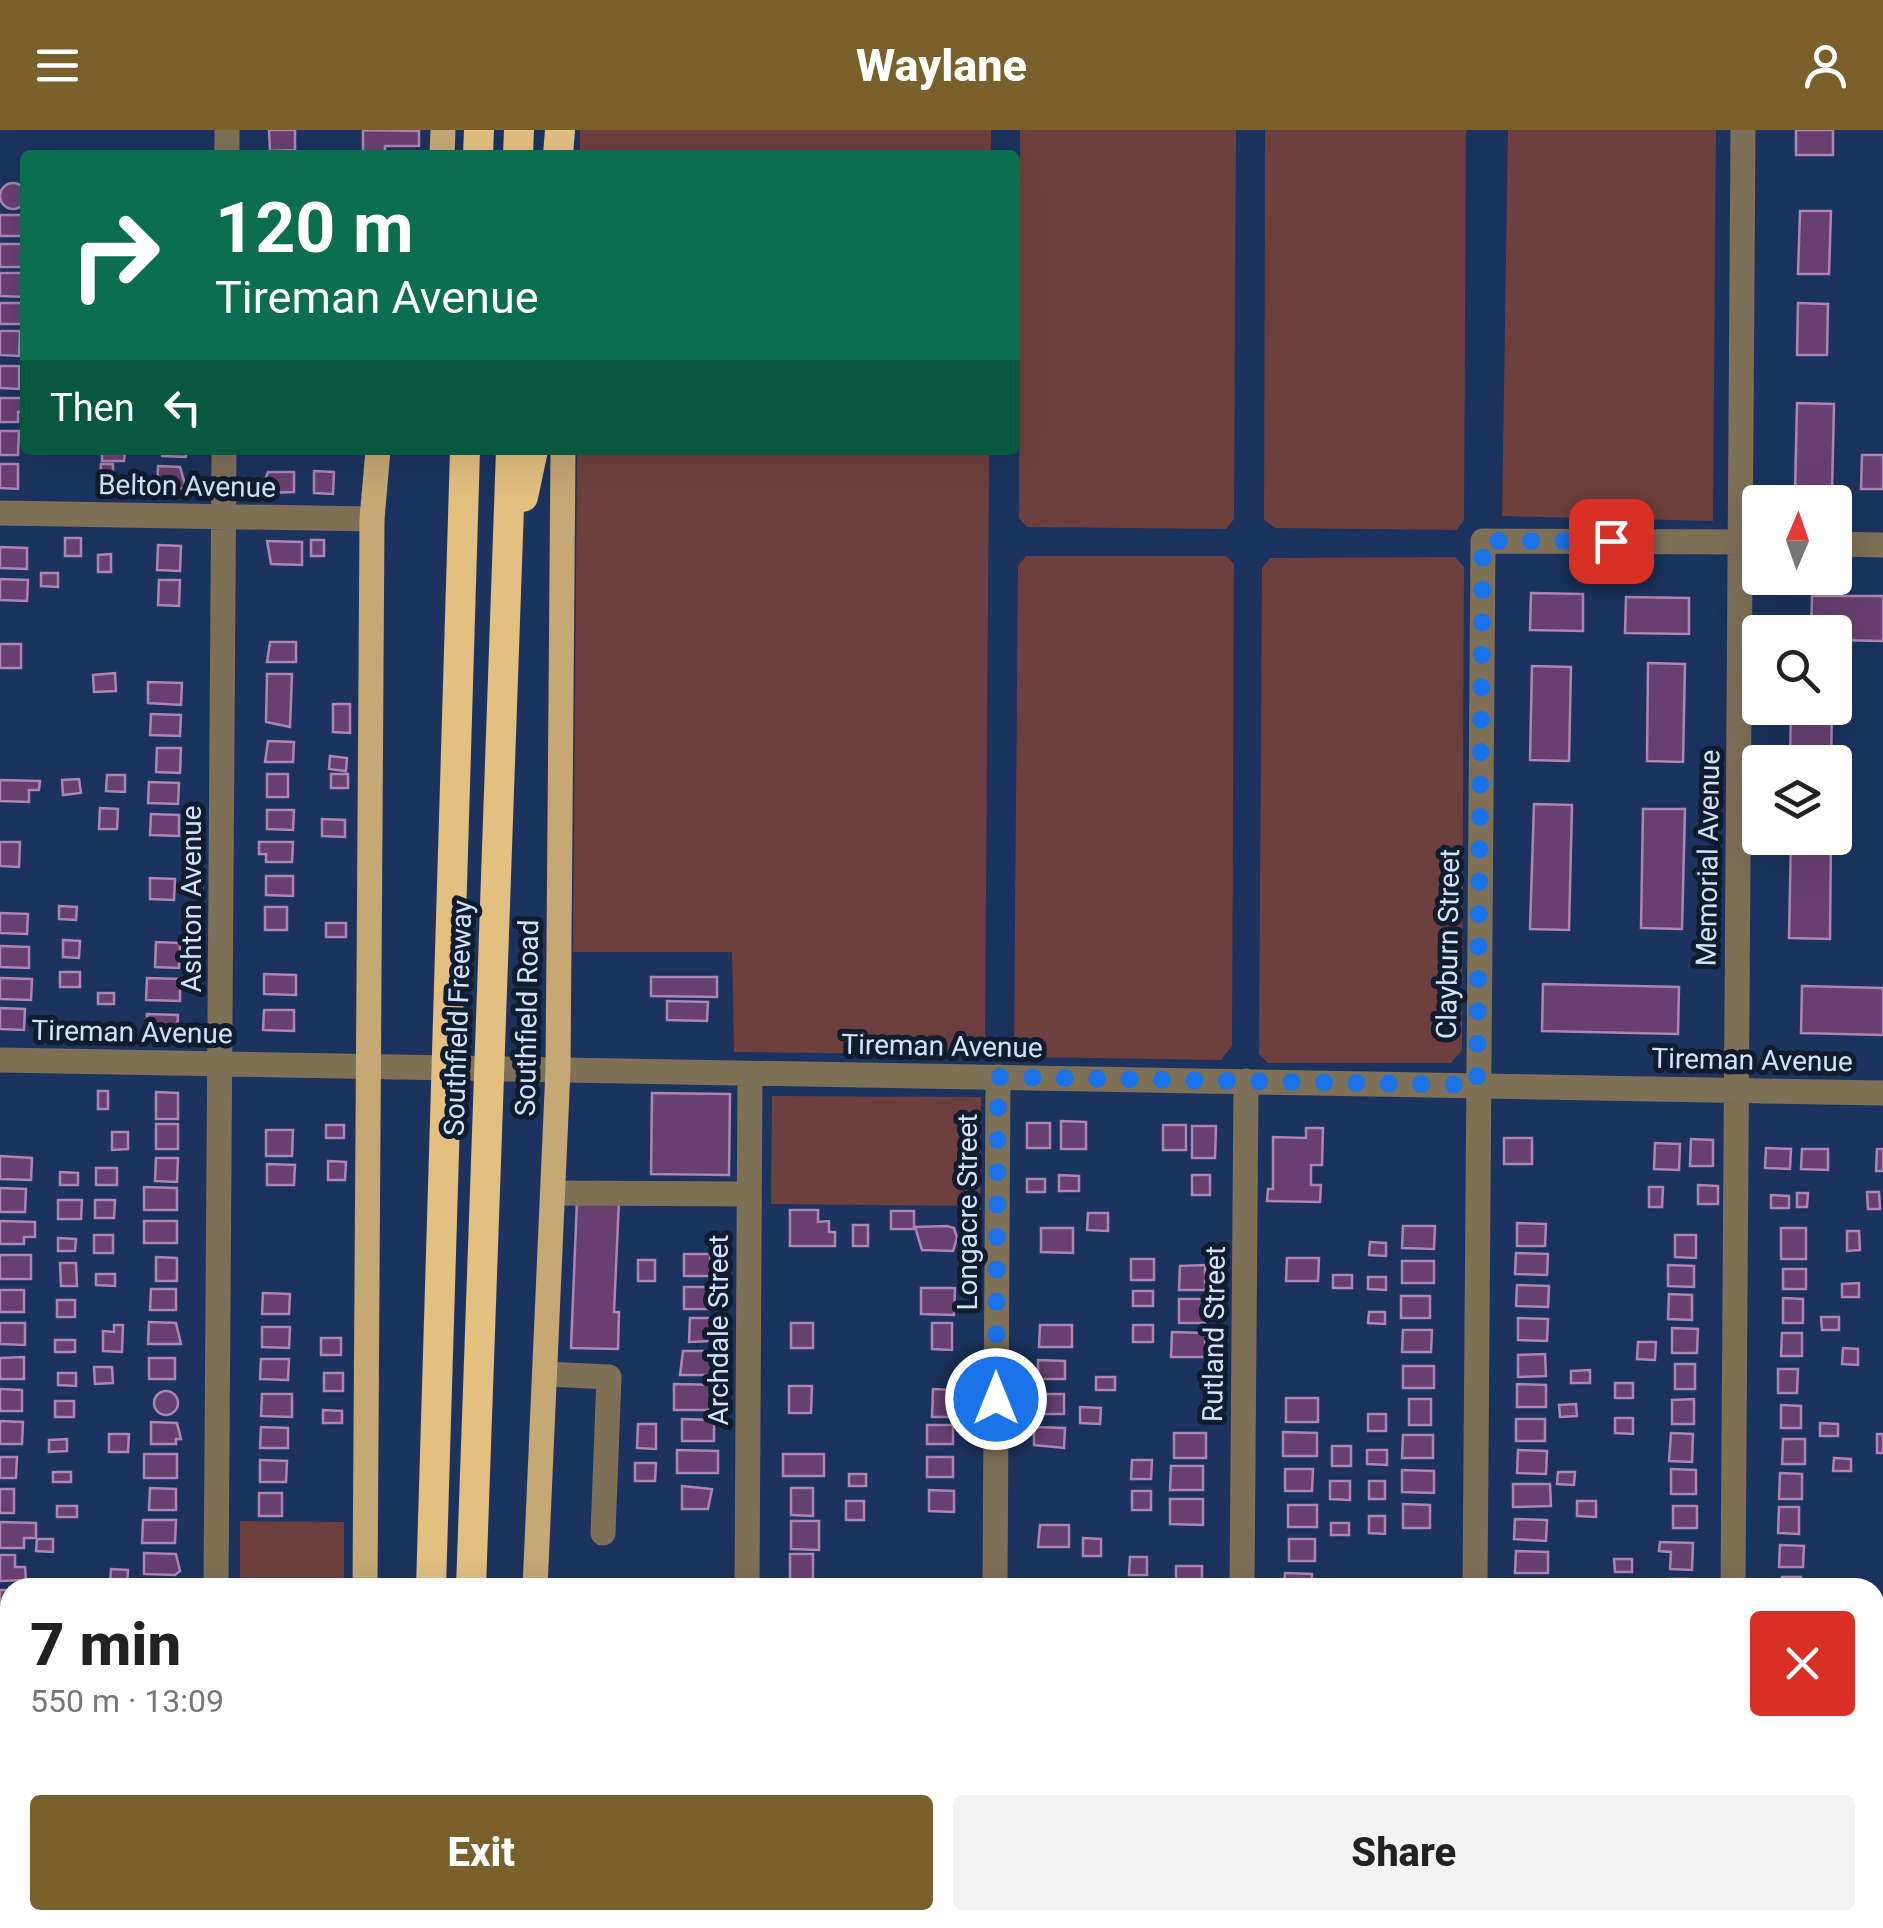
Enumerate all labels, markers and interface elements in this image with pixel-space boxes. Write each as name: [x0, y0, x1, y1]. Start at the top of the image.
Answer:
icon: menu: [30, 38, 85, 93]
icon: person: [1798, 38, 1853, 93]
text: Waylane: [856, 39, 1027, 92]
text: 120 m: [215, 187, 414, 269]
icon: right: [50, 190, 180, 320]
text: Tireman Avenue: [215, 271, 539, 324]
icon: left: [155, 380, 210, 435]
text: Then: [50, 386, 135, 430]
street label: Belton Avenue: [98, 468, 276, 504]
north arrow: [1742, 485, 1852, 595]
map controls: [1742, 485, 1852, 855]
pin: [1569, 499, 1654, 584]
icon: arrive: [1584, 514, 1639, 569]
button: search: [1742, 615, 1852, 725]
button: layers: [1742, 745, 1852, 855]
street label: Memorial Avenue: [1690, 749, 1726, 967]
street label: Ashton Avenue: [175, 806, 208, 992]
street label: Clayburn Street: [1430, 849, 1466, 1039]
street label: Southfield Freeway: [437, 900, 479, 1136]
street label: Southfield Road: [509, 919, 545, 1117]
street label: Tireman Avenue: [31, 1014, 233, 1050]
street label: Tireman Avenue: [841, 1028, 1043, 1064]
street label: Tireman Avenue: [1651, 1042, 1853, 1078]
street label: Longacre Street: [951, 1113, 984, 1311]
street label: Archdale Street: [702, 1234, 735, 1426]
street label: Rutland Street: [1196, 1246, 1232, 1422]
position arrow: [944, 1347, 1048, 1451]
text: 7 min: [30, 1609, 181, 1680]
button: close: [1750, 1611, 1855, 1716]
text: 550 m · 13:09: [30, 1682, 224, 1720]
button: Exit: [30, 1795, 933, 1910]
button: Share: [953, 1795, 1855, 1910]

